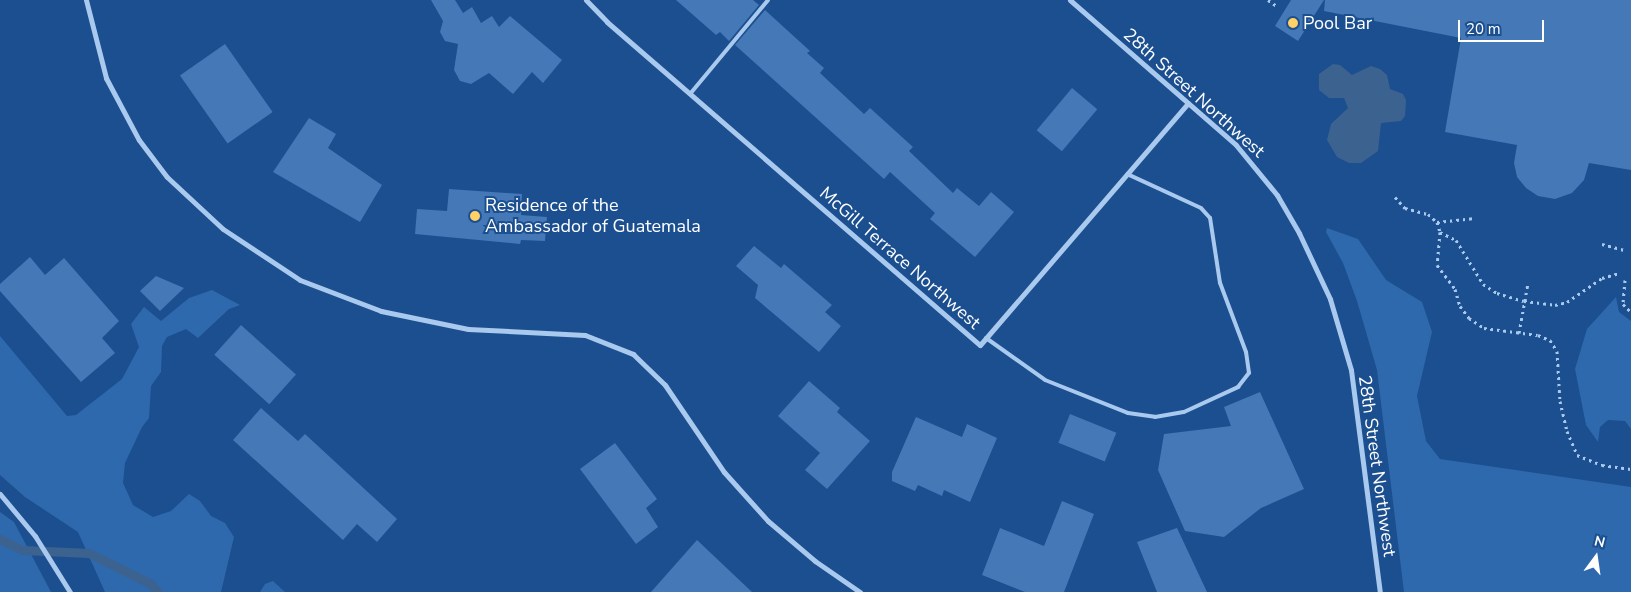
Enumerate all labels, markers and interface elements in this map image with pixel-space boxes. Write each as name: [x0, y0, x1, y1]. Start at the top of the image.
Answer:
scale bar: [1461, 10, 1547, 42]
place label: Pool Bar: [1303, 12, 1372, 34]
marker: Pool Bar: [1287, 17, 1299, 29]
text: 20 m: [1466, 19, 1501, 39]
street label: 28th Street Northwest: [1119, 24, 1269, 162]
street label: McGill Terrace Northwest: [815, 182, 985, 334]
place label: Residence of the Ambassador of Guatemala: [485, 195, 701, 238]
marker: Residence of the Ambassador of Guatemala: [469, 210, 481, 222]
street label: 28th Street Northwest: [1354, 374, 1400, 558]
text: N: [1592, 531, 1607, 552]
north arrow: [1571, 532, 1621, 582]

